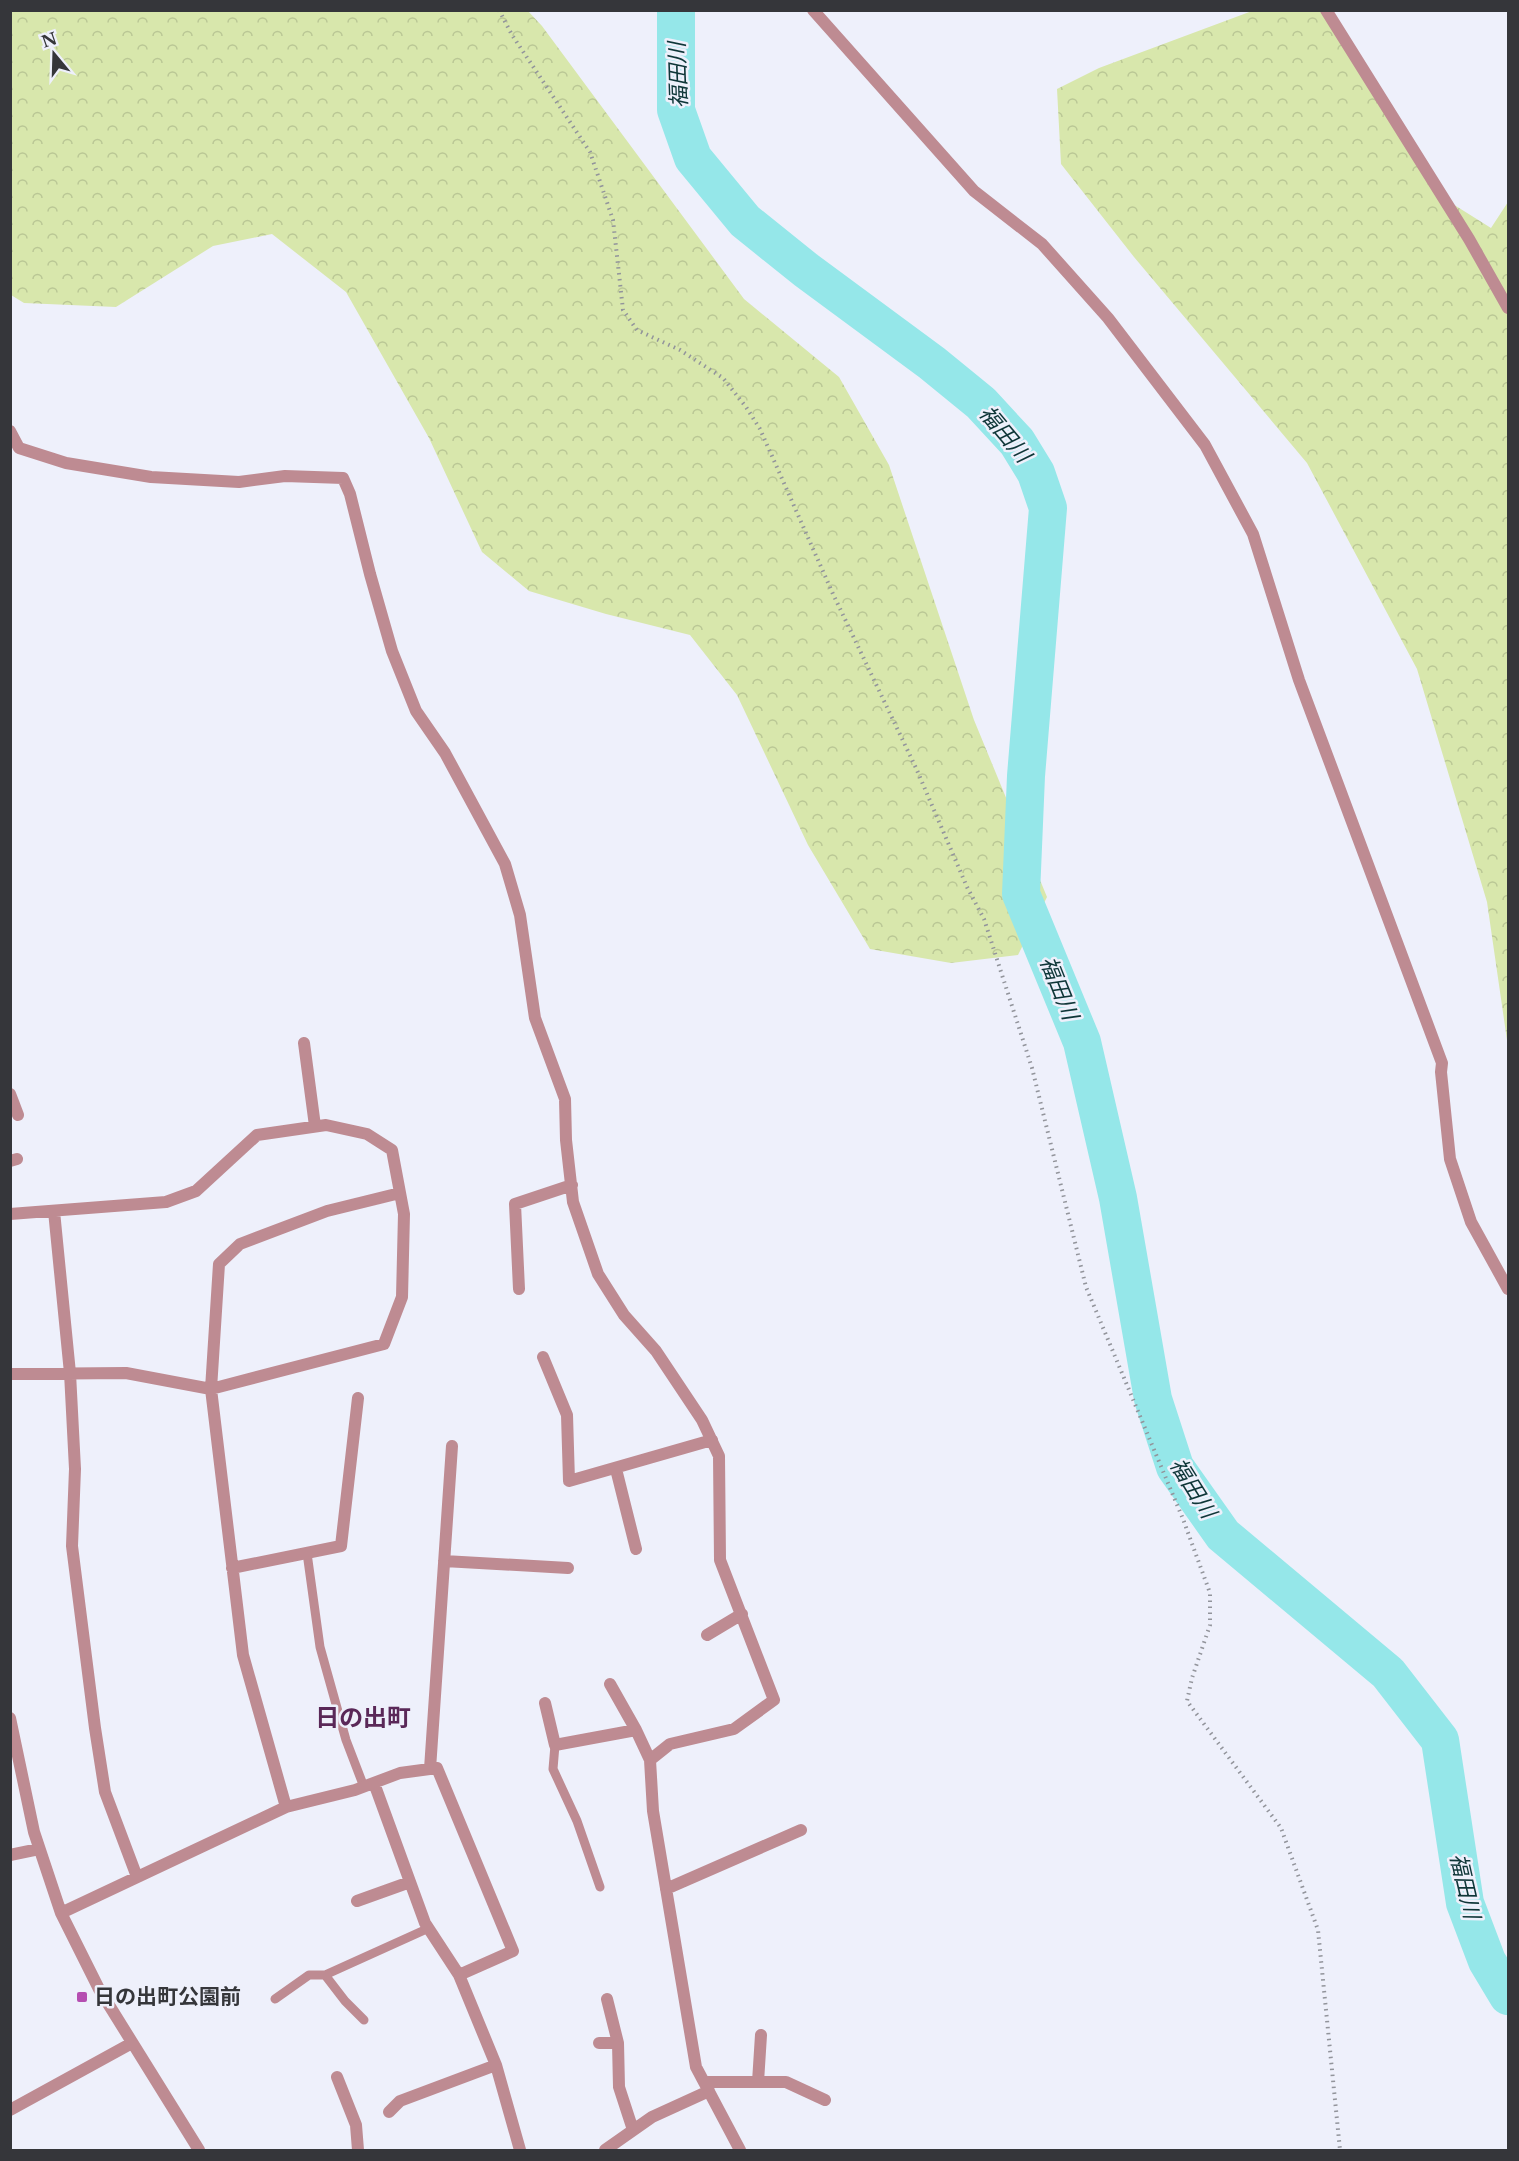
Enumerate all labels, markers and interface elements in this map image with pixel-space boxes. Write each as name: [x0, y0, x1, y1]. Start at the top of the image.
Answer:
north arrow: [24, 24, 84, 84]
text: N: [39, 28, 59, 52]
water label: 福田川: [663, 40, 693, 108]
water label: 福田川: [973, 400, 1038, 469]
water label: 福田川: [1034, 952, 1085, 1026]
water label: 福田川: [1164, 1453, 1223, 1525]
district label: 日の出町: [315, 1703, 411, 1732]
water label: 福田川: [1444, 1851, 1486, 1923]
place label: 日の出町公園前: [94, 1984, 241, 2010]
marker: 日の出町公園前: [75, 1990, 89, 2004]

